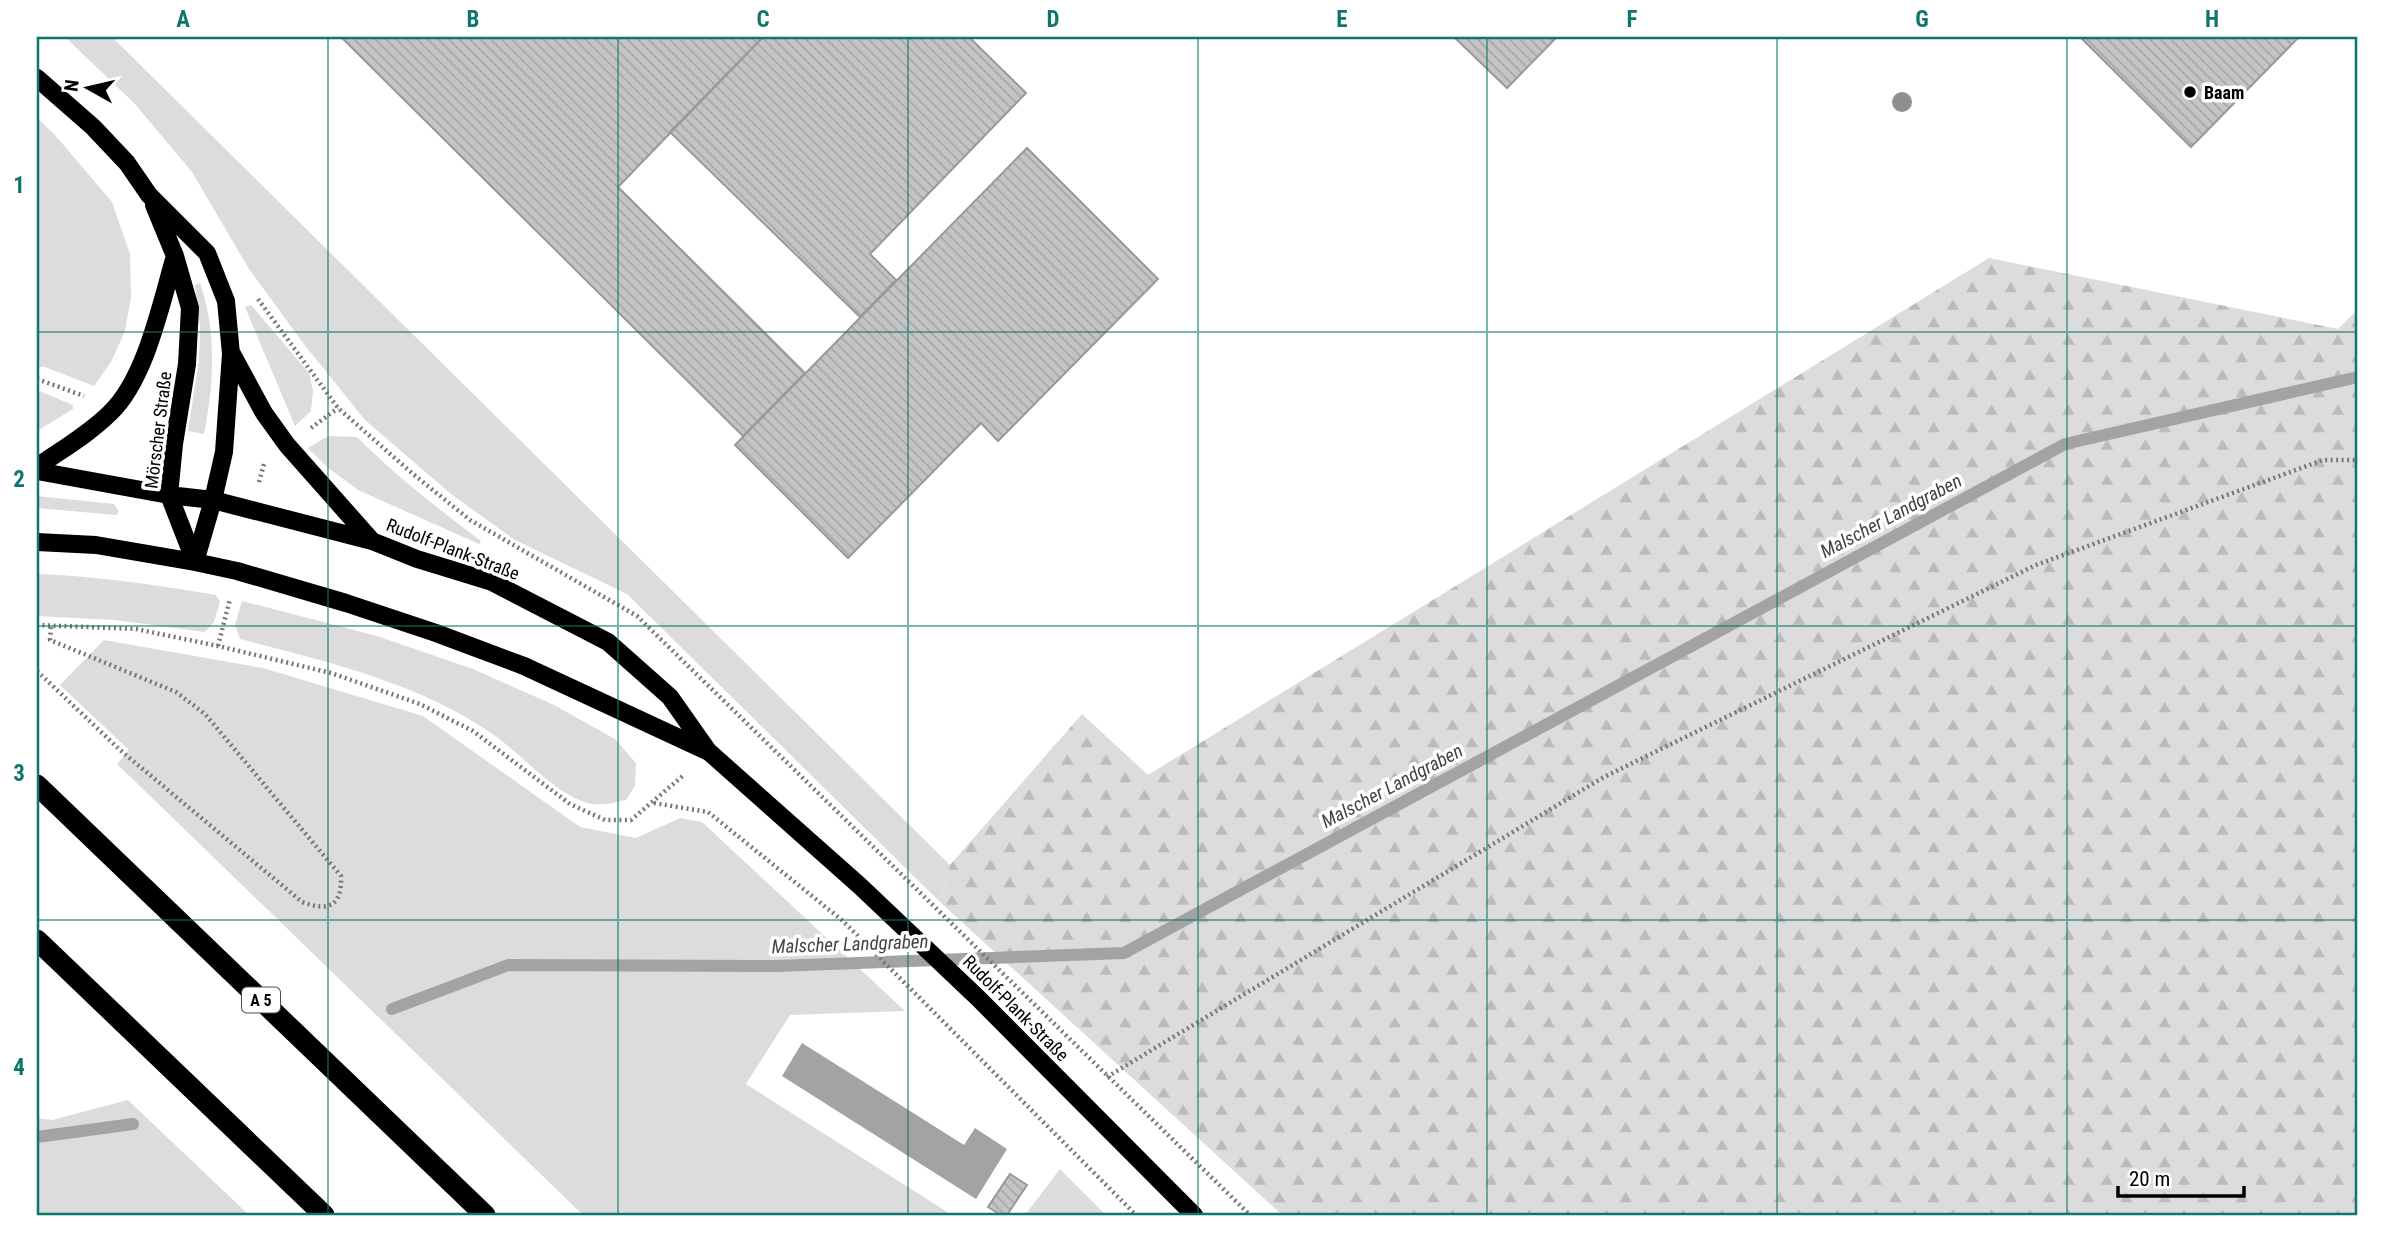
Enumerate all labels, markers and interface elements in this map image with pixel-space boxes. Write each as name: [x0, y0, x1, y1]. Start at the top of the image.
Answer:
text: A: [176, 6, 190, 33]
text: B: [467, 6, 479, 33]
text: C: [756, 6, 770, 33]
text: D: [1047, 6, 1060, 33]
text: E: [1336, 6, 1348, 33]
text: F: [1627, 6, 1638, 33]
text: G: [1915, 6, 1929, 33]
text: H: [2205, 6, 2219, 33]
north arrow: [52, 52, 122, 122]
text: N: [59, 78, 84, 93]
place label: Baam: [2204, 82, 2244, 103]
marker: Baam: [2182, 84, 2198, 100]
text: 1: [13, 172, 25, 199]
street label: Mörscher Straße: [140, 370, 176, 490]
text: 2: [13, 466, 25, 493]
water label: Malscher Landgraben: [1816, 469, 1966, 563]
street label: Rudolf-Plank-Straße: [384, 514, 522, 584]
water label: Malscher Landgraben: [1317, 739, 1467, 833]
text: 3: [13, 760, 25, 787]
water label: Malscher Landgraben: [771, 930, 929, 958]
street label: Rudolf-Plank-Straße: [959, 951, 1073, 1065]
road number: A 5: [242, 988, 280, 1012]
text: 4: [13, 1054, 25, 1081]
scale bar: [2118, 1154, 2244, 1198]
text: 20 m: [2129, 1167, 2170, 1191]

